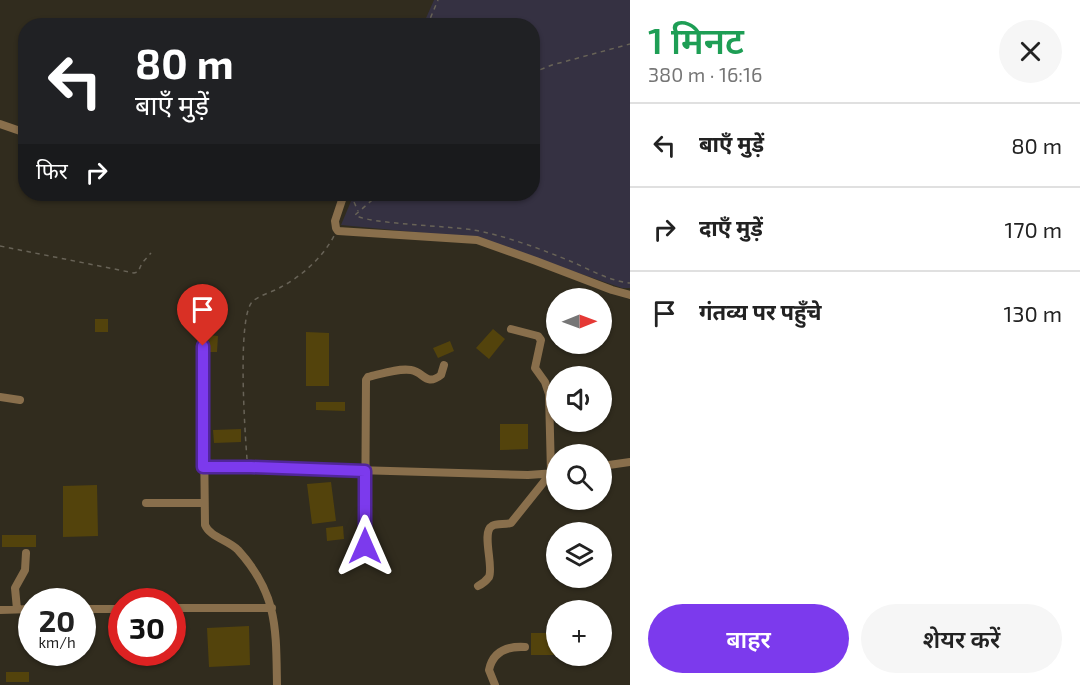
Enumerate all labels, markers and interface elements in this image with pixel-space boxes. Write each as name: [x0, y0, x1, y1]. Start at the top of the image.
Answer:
text: 1 मिनट: [648, 18, 744, 61]
button: close: [999, 20, 1062, 83]
text: 80 m: [135, 37, 234, 87]
icon: left: [36, 42, 114, 120]
text: 380 m · 16:16: [648, 62, 762, 86]
text: बाएँ मुड़ें: [135, 88, 209, 120]
icon: left: [648, 129, 681, 162]
text: बाएँ मुड़ें: [699, 130, 764, 156]
text: 80 m: [1011, 132, 1062, 158]
icon: right: [80, 156, 113, 189]
text: फिर: [36, 157, 68, 183]
icon: right: [648, 213, 681, 246]
text: दाएँ मुड़ें: [699, 214, 763, 240]
text: 170 m: [1005, 216, 1062, 242]
pin: [177, 284, 228, 346]
north arrow: [546, 288, 612, 354]
map controls: [546, 288, 612, 666]
icon: arrive: [186, 293, 219, 326]
icon: arrive: [648, 297, 681, 330]
text: गंतव्य पर पहुँचे: [699, 298, 822, 324]
text: 130 m: [1004, 300, 1062, 326]
button: sound: [546, 366, 612, 432]
button: search: [546, 444, 612, 510]
position arrow: [333, 514, 397, 578]
button: layers: [546, 522, 612, 588]
speed limit sign: 30: [108, 588, 186, 666]
button: +: [546, 600, 612, 666]
text: 20: [39, 602, 75, 638]
button: बाहर: [648, 604, 849, 673]
button: शेयर करें: [861, 604, 1062, 673]
text: km/h: [38, 633, 76, 651]

